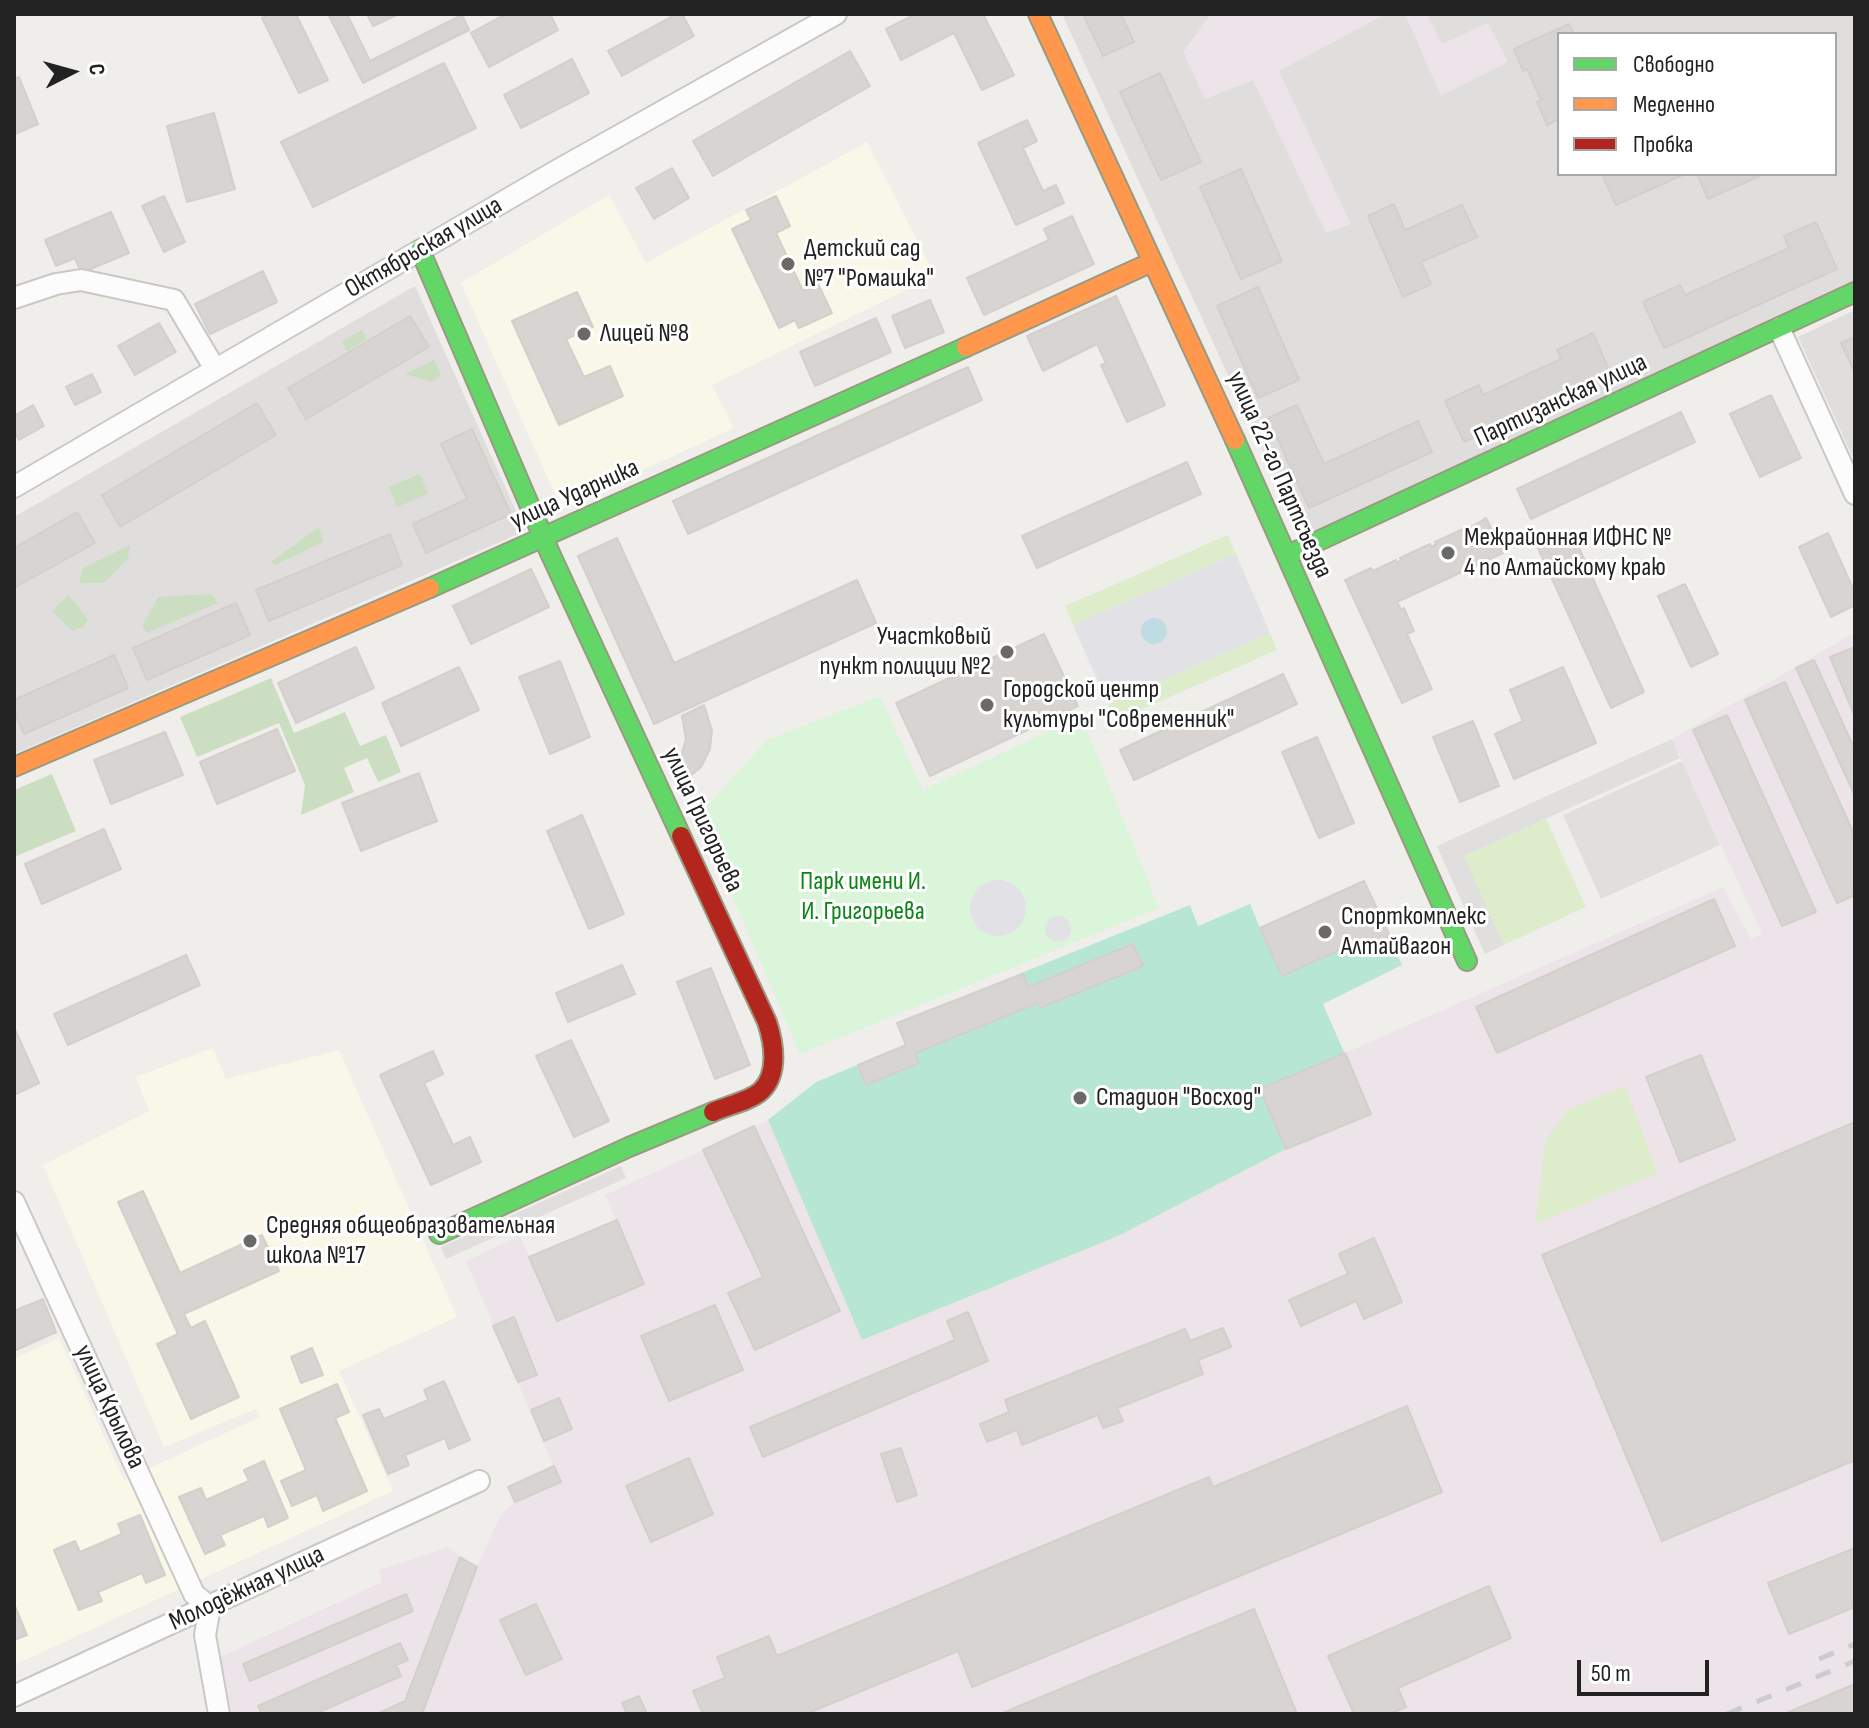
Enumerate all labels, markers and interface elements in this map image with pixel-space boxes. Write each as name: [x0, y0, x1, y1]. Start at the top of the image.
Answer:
north arrow: [32, 32, 112, 112]
legend: [1557, 32, 1837, 176]
text: Свободно: [1633, 50, 1714, 79]
text: С: [82, 62, 110, 76]
text: Медленно: [1633, 90, 1715, 119]
text: Пробка: [1633, 130, 1693, 159]
street label: Октябрьская улица: [340, 190, 508, 306]
place label: Детский сад №7 "Ромашка": [804, 233, 934, 294]
marker: Детский сад №7 "Ромашка": [779, 255, 797, 273]
place label: Лицей №8: [600, 318, 689, 350]
marker: Лицей №8: [575, 325, 593, 343]
street label: Партизанская улица: [1470, 347, 1652, 455]
street label: улица 22-го Партсъезда: [1219, 367, 1339, 583]
street label: улица Ударника: [506, 453, 644, 537]
place label: Межрайонная ИФНС № 4 по Алтайскому краю: [1464, 522, 1672, 584]
marker: Межрайонная ИФНС № 4 по Алтайскому краю: [1439, 544, 1457, 562]
place label: Участковый пункт полиции №2: [819, 621, 991, 682]
marker: Участковый пункт полиции №2: [998, 643, 1016, 661]
place label: Городской центр культуры "Современник": [1003, 674, 1234, 736]
marker: Городской центр культуры "Современник": [978, 696, 996, 714]
street label: улица Григорьева: [655, 743, 749, 897]
park label: Парк имени И. И. Григорьева: [800, 866, 926, 928]
place label: Спорткомплекс Алтайвагон: [1341, 901, 1487, 962]
marker: Спорткомплекс Алтайвагон: [1316, 923, 1334, 941]
place label: Стадион "Восход": [1096, 1082, 1261, 1114]
marker: Стадион "Восход": [1071, 1089, 1089, 1107]
place label: Средняя общеобразовательная школа №17: [266, 1210, 555, 1272]
marker: Средняя общеобразовательная школа №17: [241, 1232, 259, 1250]
street label: улица Крылова: [67, 1340, 151, 1474]
street label: Молодёжная улица: [165, 1539, 329, 1639]
scale bar: [1581, 1644, 1713, 1694]
text: 50 m: [1591, 1659, 1631, 1688]

